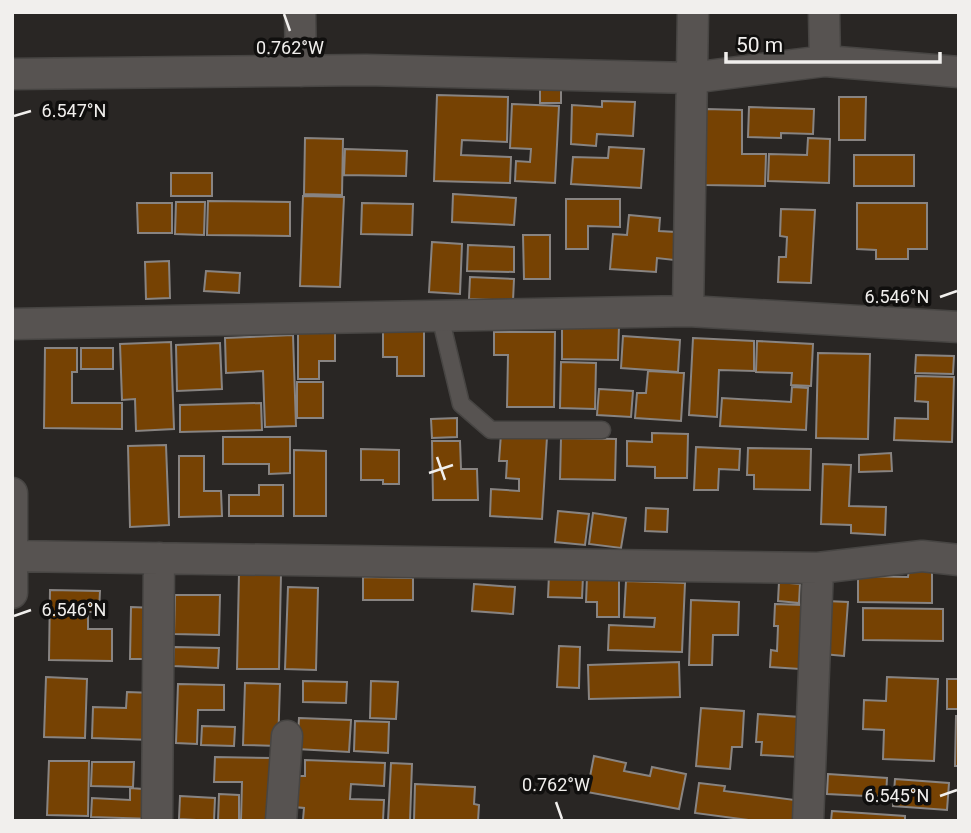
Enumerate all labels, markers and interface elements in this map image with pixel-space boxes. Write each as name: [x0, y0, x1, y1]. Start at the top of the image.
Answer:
scale bar: [726, 21, 940, 65]
text: 50 m: [736, 33, 783, 57]
text: 0.762°W: [256, 37, 324, 58]
text: 6.547°N: [42, 100, 106, 121]
text: 6.546°N: [865, 286, 929, 307]
text: 6.546°N: [42, 599, 106, 620]
text: 0.762°W: [522, 774, 590, 795]
text: 6.545°N: [865, 785, 929, 806]

